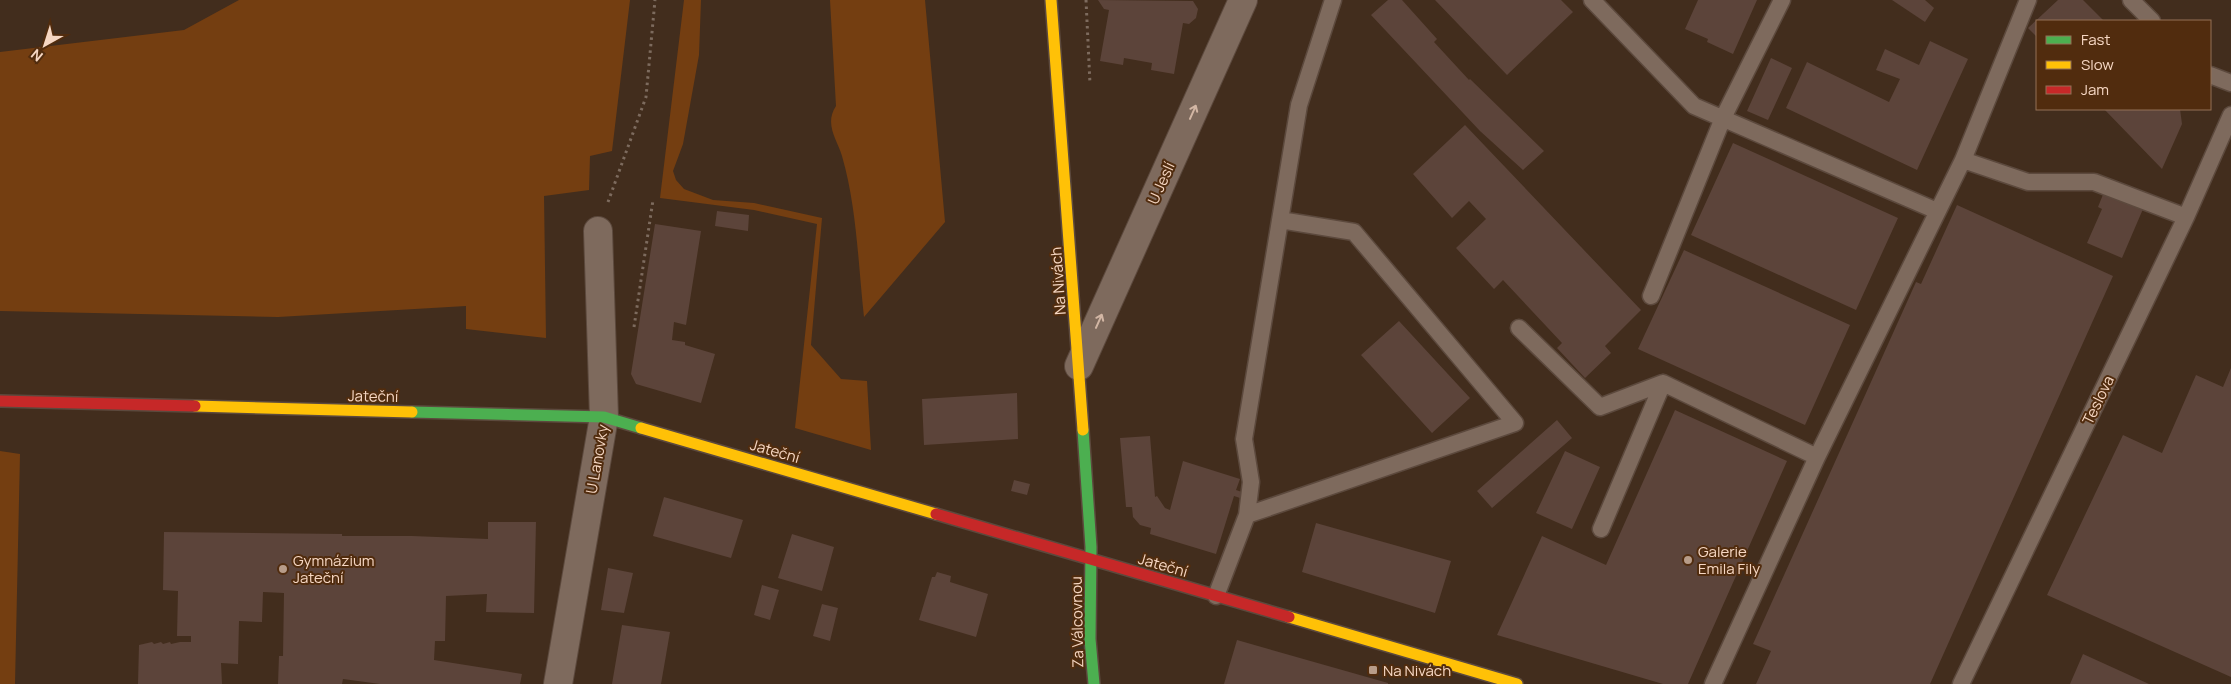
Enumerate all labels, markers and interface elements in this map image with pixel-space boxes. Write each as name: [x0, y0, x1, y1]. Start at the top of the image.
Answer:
north arrow: [20, 20, 70, 70]
legend: [2036, 20, 2211, 110]
text: Fast: [2081, 29, 2110, 50]
text: N: [27, 45, 46, 66]
text: Slow: [2081, 54, 2114, 75]
text: Jam: [2081, 79, 2109, 100]
one-way arrow: [1188, 105, 1198, 120]
street label: U Jeslí: [1142, 158, 1180, 207]
street label: Na Nivách: [1045, 246, 1071, 316]
one-way arrow: [1095, 314, 1105, 329]
street label: Teslova: [2077, 372, 2119, 428]
street label: Jateční: [348, 385, 399, 407]
street label: U Lanovky: [581, 423, 613, 495]
street label: Jateční: [748, 434, 803, 468]
place label: Galerie Emila Fily: [1698, 541, 1760, 579]
street label: Jateční: [1136, 548, 1191, 582]
place label: Gymnázium Jateční: [293, 550, 375, 588]
marker: Galerie Emila Fily: [1682, 554, 1694, 566]
marker: Gymnázium Jateční: [277, 563, 289, 575]
street label: Za Válcovnou: [1066, 576, 1088, 668]
place label: Na Nivách: [1383, 660, 1451, 681]
marker: Na Nivách: [1367, 664, 1379, 676]

